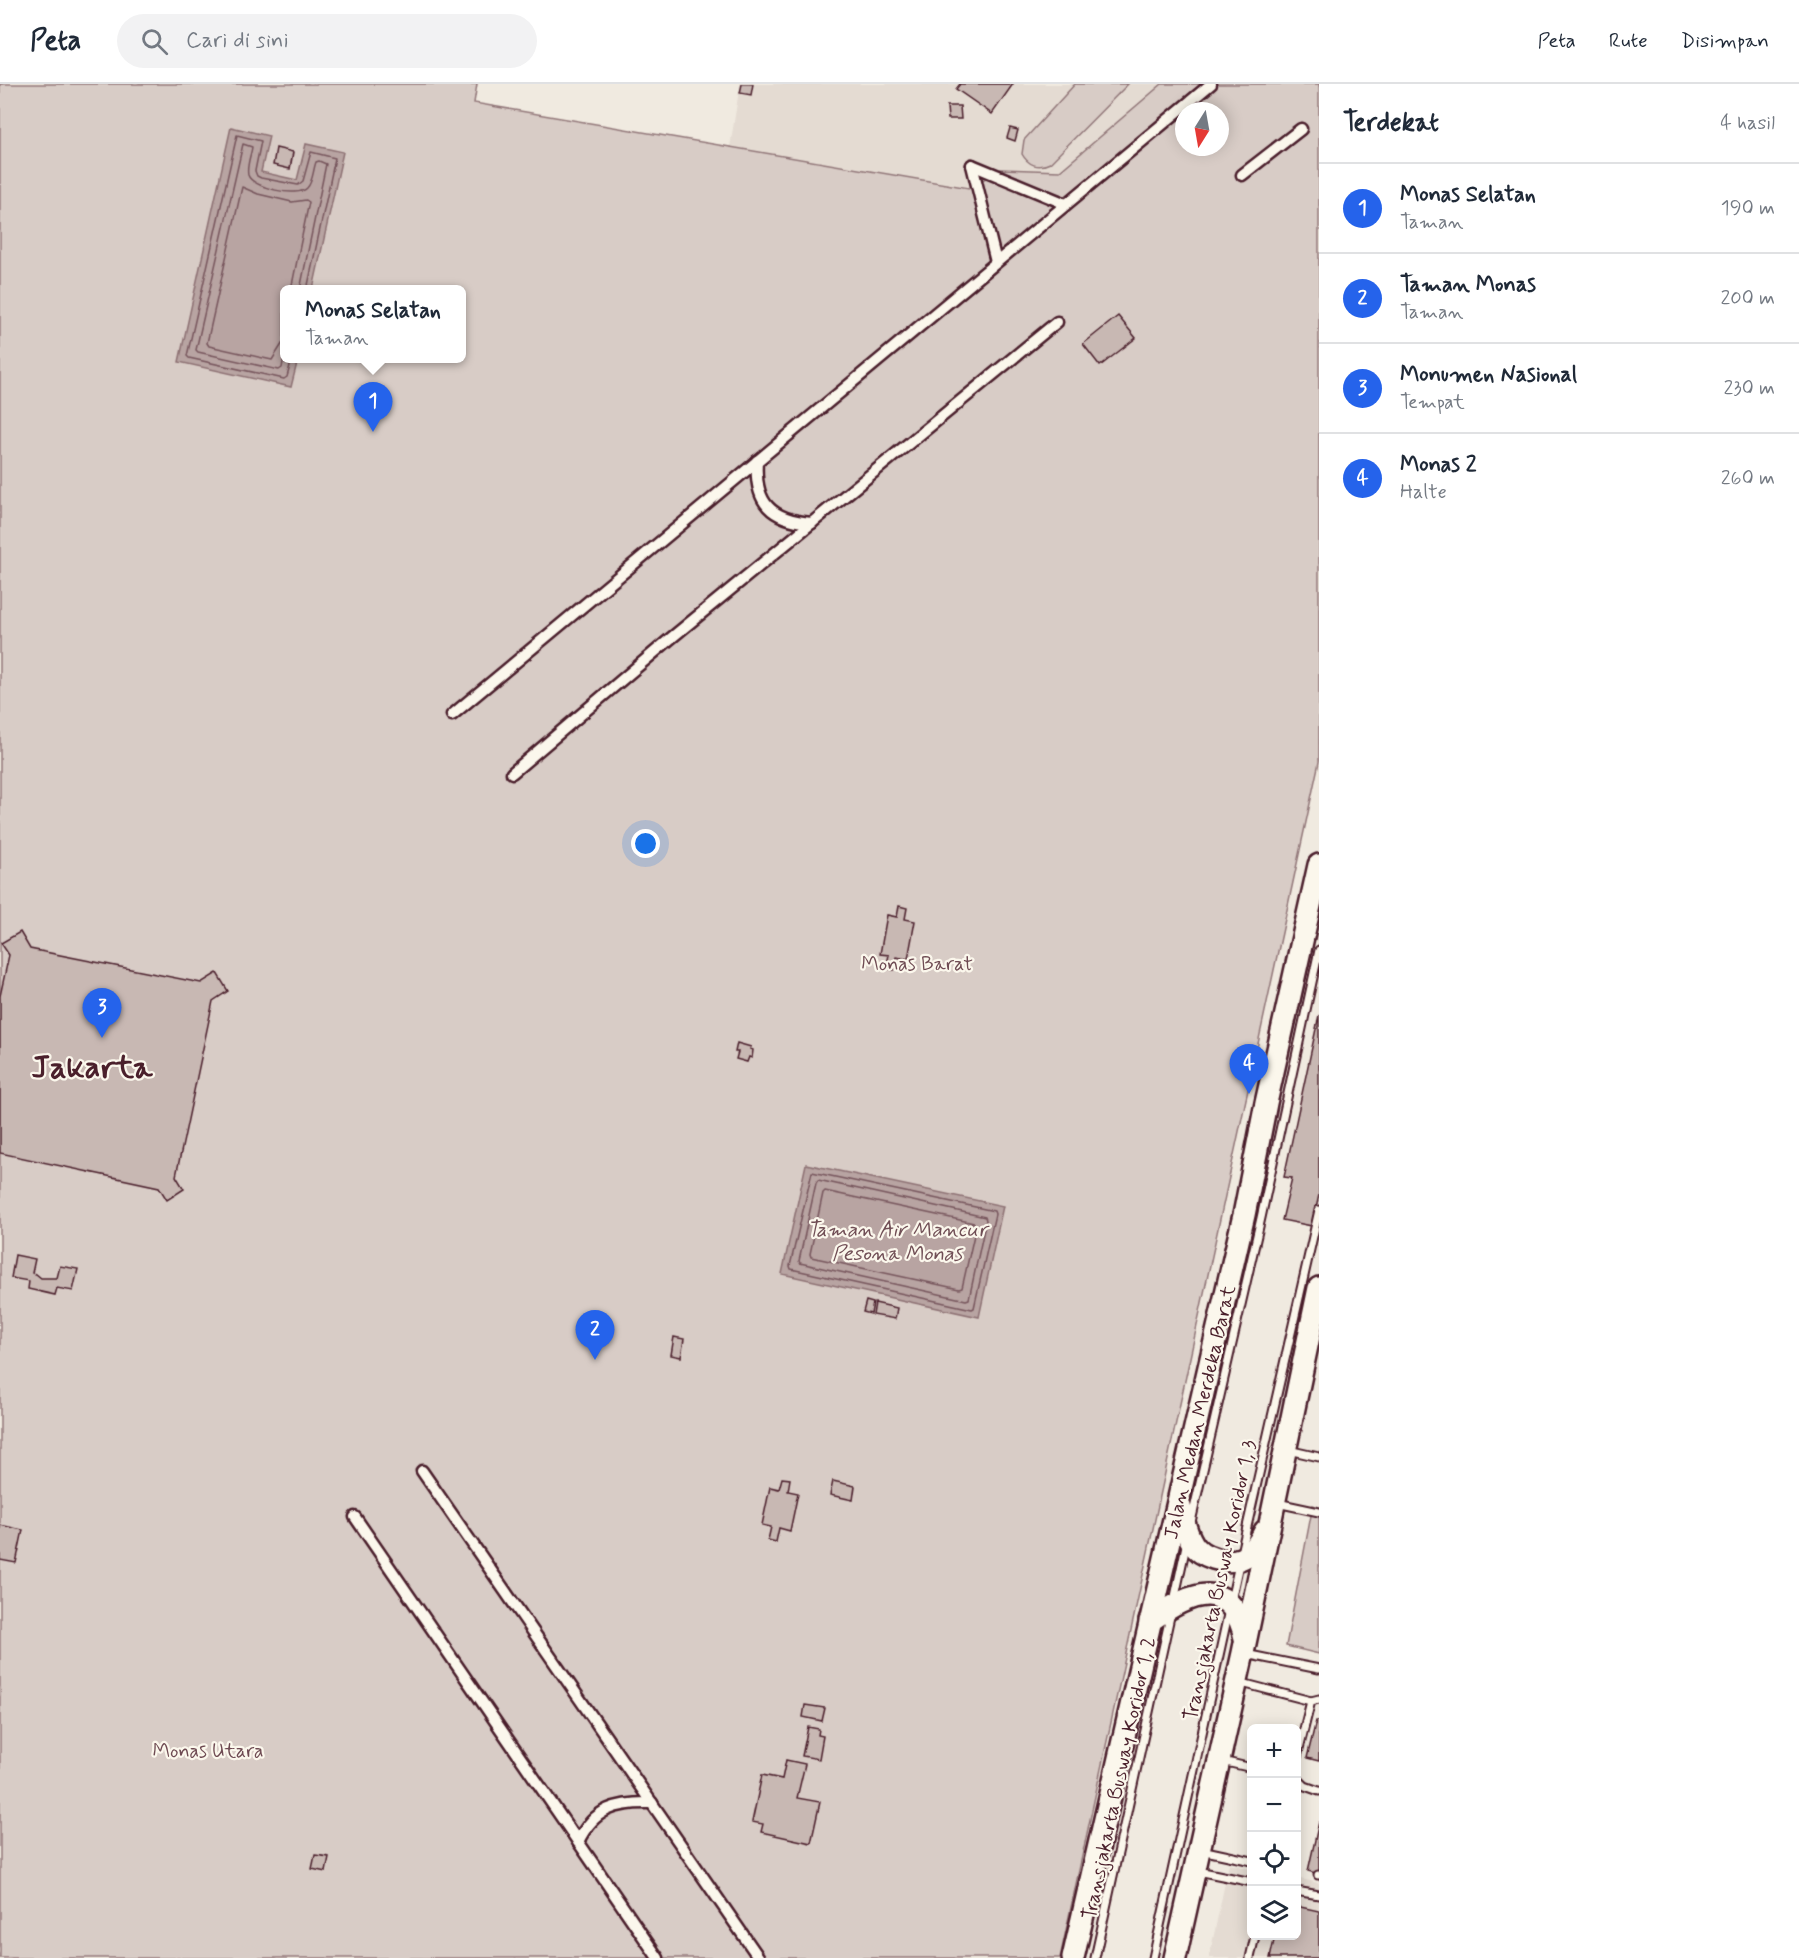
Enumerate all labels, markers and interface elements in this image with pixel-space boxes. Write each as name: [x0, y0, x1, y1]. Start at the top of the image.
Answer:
search box: [117, 14, 537, 68]
text: Peta: [30, 23, 81, 60]
icon: search: [138, 25, 171, 58]
text: Cari di sini: [186, 27, 289, 55]
text: Peta: [1538, 27, 1576, 55]
text: Rute: [1609, 27, 1648, 55]
text: Disimpan: [1681, 27, 1769, 55]
north arrow: [1175, 102, 1229, 156]
text: Terdekat: [1343, 106, 1439, 140]
text: 4 hasil: [1720, 110, 1775, 137]
text: Monas Selatan: [1400, 181, 1536, 209]
text: 1: [1358, 195, 1367, 222]
text: 190 m: [1721, 195, 1775, 222]
text: Taman: [1400, 209, 1463, 236]
text: Taman Monas: [1400, 271, 1536, 299]
popup: [280, 285, 466, 363]
text: 2: [1358, 285, 1367, 312]
text: 200 m: [1720, 285, 1775, 312]
text: Monas Selatan: [305, 297, 441, 325]
text: Taman: [1400, 299, 1463, 326]
text: Taman: [305, 325, 369, 352]
text: Monumen Nasional: [1400, 361, 1577, 389]
text: 3: [1358, 375, 1367, 402]
text: 230 m: [1723, 375, 1775, 402]
pin: 1: [354, 382, 392, 432]
text: Tempat: [1400, 389, 1465, 416]
text: Monas 2: [1400, 451, 1477, 479]
text: 4: [1357, 465, 1368, 492]
text: 260 m: [1721, 465, 1775, 492]
text: Halte: [1400, 479, 1447, 506]
your location: [631, 829, 660, 858]
park label: Monas Barat: [861, 951, 973, 978]
pin: 3: [82, 988, 122, 1038]
pin: 4: [1230, 1044, 1268, 1094]
district label: Jakarta: [31, 1047, 153, 1089]
water label: Taman Air Mancur Pesona Monas: [807, 1216, 990, 1268]
street label: Jalan Medan Merdeka Barat: [1158, 1282, 1243, 1542]
pin: 2: [576, 1310, 614, 1360]
street label: Transjakarta Busway Koridor 1, 3: [1177, 1437, 1263, 1723]
street label: Transjakarta Busway Koridor 1, 2: [1076, 1634, 1163, 1922]
map controls: [1247, 1724, 1301, 1940]
button: +: [1247, 1724, 1301, 1778]
park label: Monas Utara: [152, 1738, 264, 1765]
button: −: [1247, 1778, 1301, 1832]
button: locate: [1247, 1832, 1301, 1886]
button: layers: [1247, 1886, 1301, 1940]

